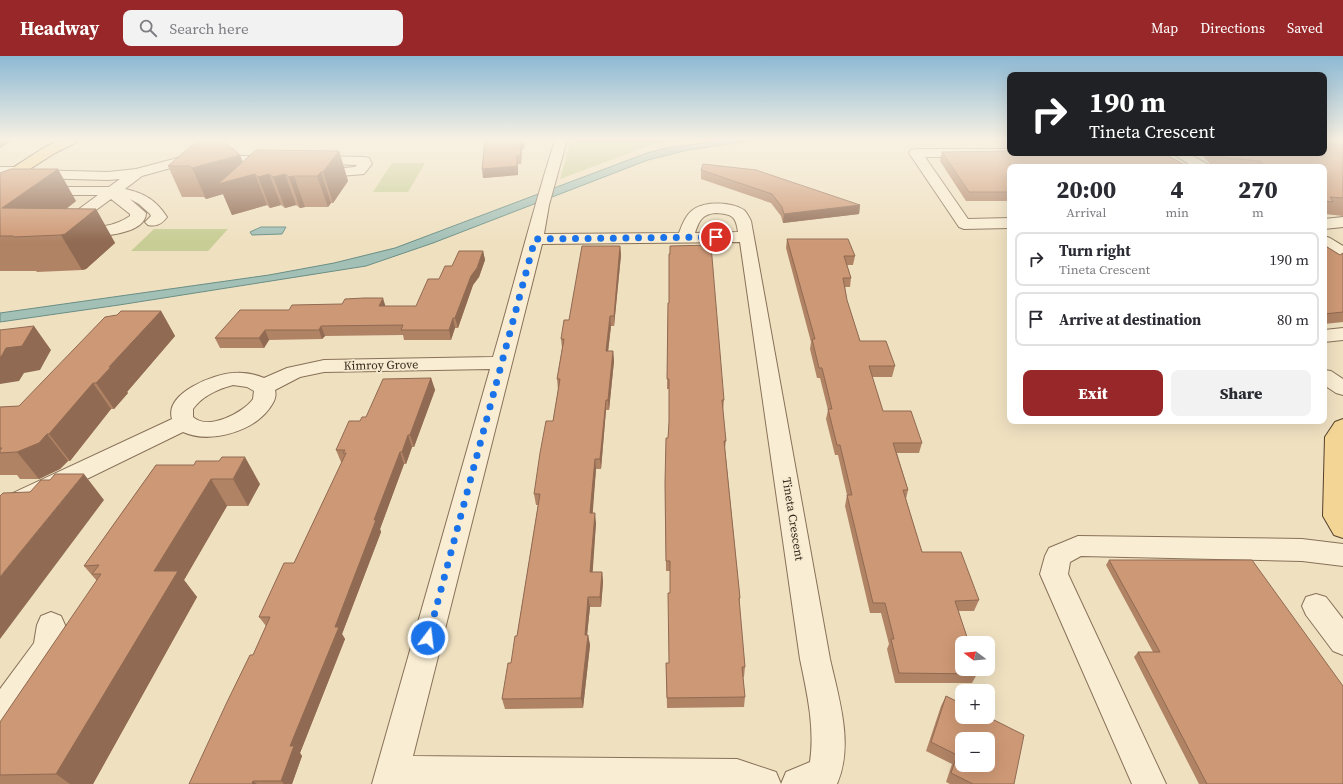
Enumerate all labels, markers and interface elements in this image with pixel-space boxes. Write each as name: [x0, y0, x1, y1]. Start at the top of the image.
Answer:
search box: [123, 10, 403, 46]
text: Headway: [20, 15, 99, 41]
icon: search: [137, 17, 159, 39]
text: Search here: [169, 18, 249, 39]
text: Map: [1151, 18, 1178, 38]
text: Directions: [1200, 18, 1265, 38]
text: Saved: [1287, 18, 1323, 38]
text: 190 m: [1089, 83, 1166, 121]
icon: right: [1023, 88, 1075, 140]
text: Tineta Crescent: [1089, 119, 1215, 144]
text: 20:00: [1056, 173, 1116, 206]
text: 4: [1171, 173, 1184, 206]
text: 270: [1238, 173, 1278, 206]
text: Arrival: [1066, 204, 1106, 221]
text: min: [1165, 204, 1189, 221]
text: m: [1252, 204, 1264, 221]
pin: [699, 220, 733, 254]
icon: arrive: [705, 226, 727, 248]
text: Turn right: [1059, 240, 1131, 261]
icon: right: [1025, 248, 1047, 270]
text: 190 m: [1269, 249, 1309, 270]
text: Tineta Crescent: [1059, 261, 1150, 278]
icon: arrive: [1025, 308, 1047, 330]
text: Arrive at destination: [1059, 309, 1201, 330]
text: 80 m: [1277, 309, 1309, 330]
street label: Kimroy Grove: [344, 356, 418, 374]
button: Exit: [1023, 370, 1163, 416]
button: Share: [1171, 370, 1311, 416]
street label: Tineta Crescent: [779, 476, 807, 562]
position arrow: [407, 617, 449, 659]
north arrow: [955, 636, 995, 676]
map controls: [955, 636, 995, 772]
button: +: [955, 684, 995, 724]
button: −: [955, 732, 995, 772]

